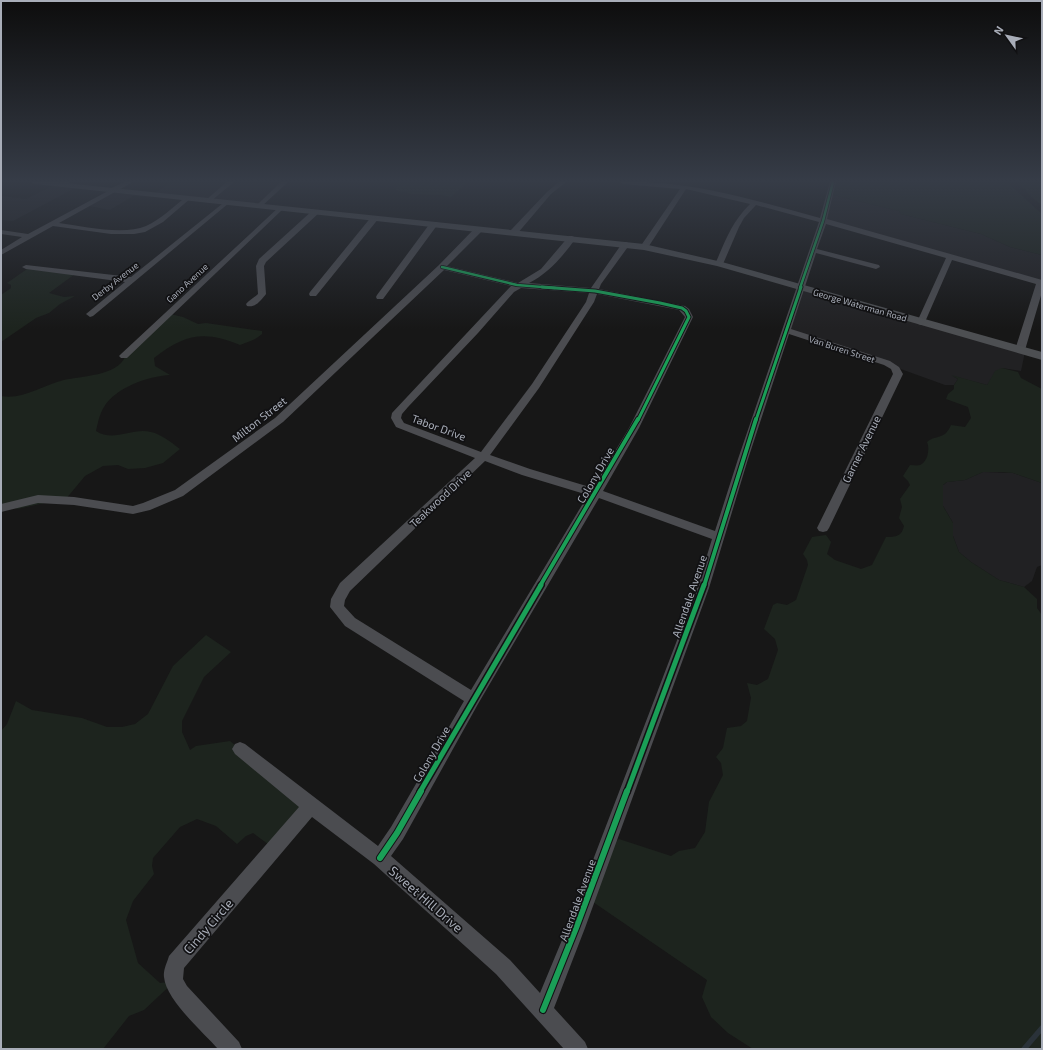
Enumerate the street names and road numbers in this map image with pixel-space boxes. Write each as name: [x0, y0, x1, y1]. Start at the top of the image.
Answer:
street label: Derby Avenue: [90, 259, 141, 303]
street label: Gano Avenue: [164, 261, 210, 305]
street label: George Waterman Road: [812, 286, 908, 324]
street label: Van Buren Street: [808, 333, 877, 365]
street label: Milton Street: [229, 394, 289, 444]
street label: Tabor Drive: [410, 411, 468, 443]
street label: Garner Avenue: [839, 413, 883, 485]
street label: Colony Drive: [574, 445, 616, 505]
street label: Teakwood Drive: [407, 466, 473, 530]
street label: Allendale Avenue: [669, 553, 709, 639]
street label: Colony Drive: [410, 724, 452, 784]
street label: Allendale Avenue: [556, 857, 598, 943]
street label: Sweet Hill Drive: [386, 863, 466, 935]
street label: Cindy Circle: [180, 895, 236, 957]

